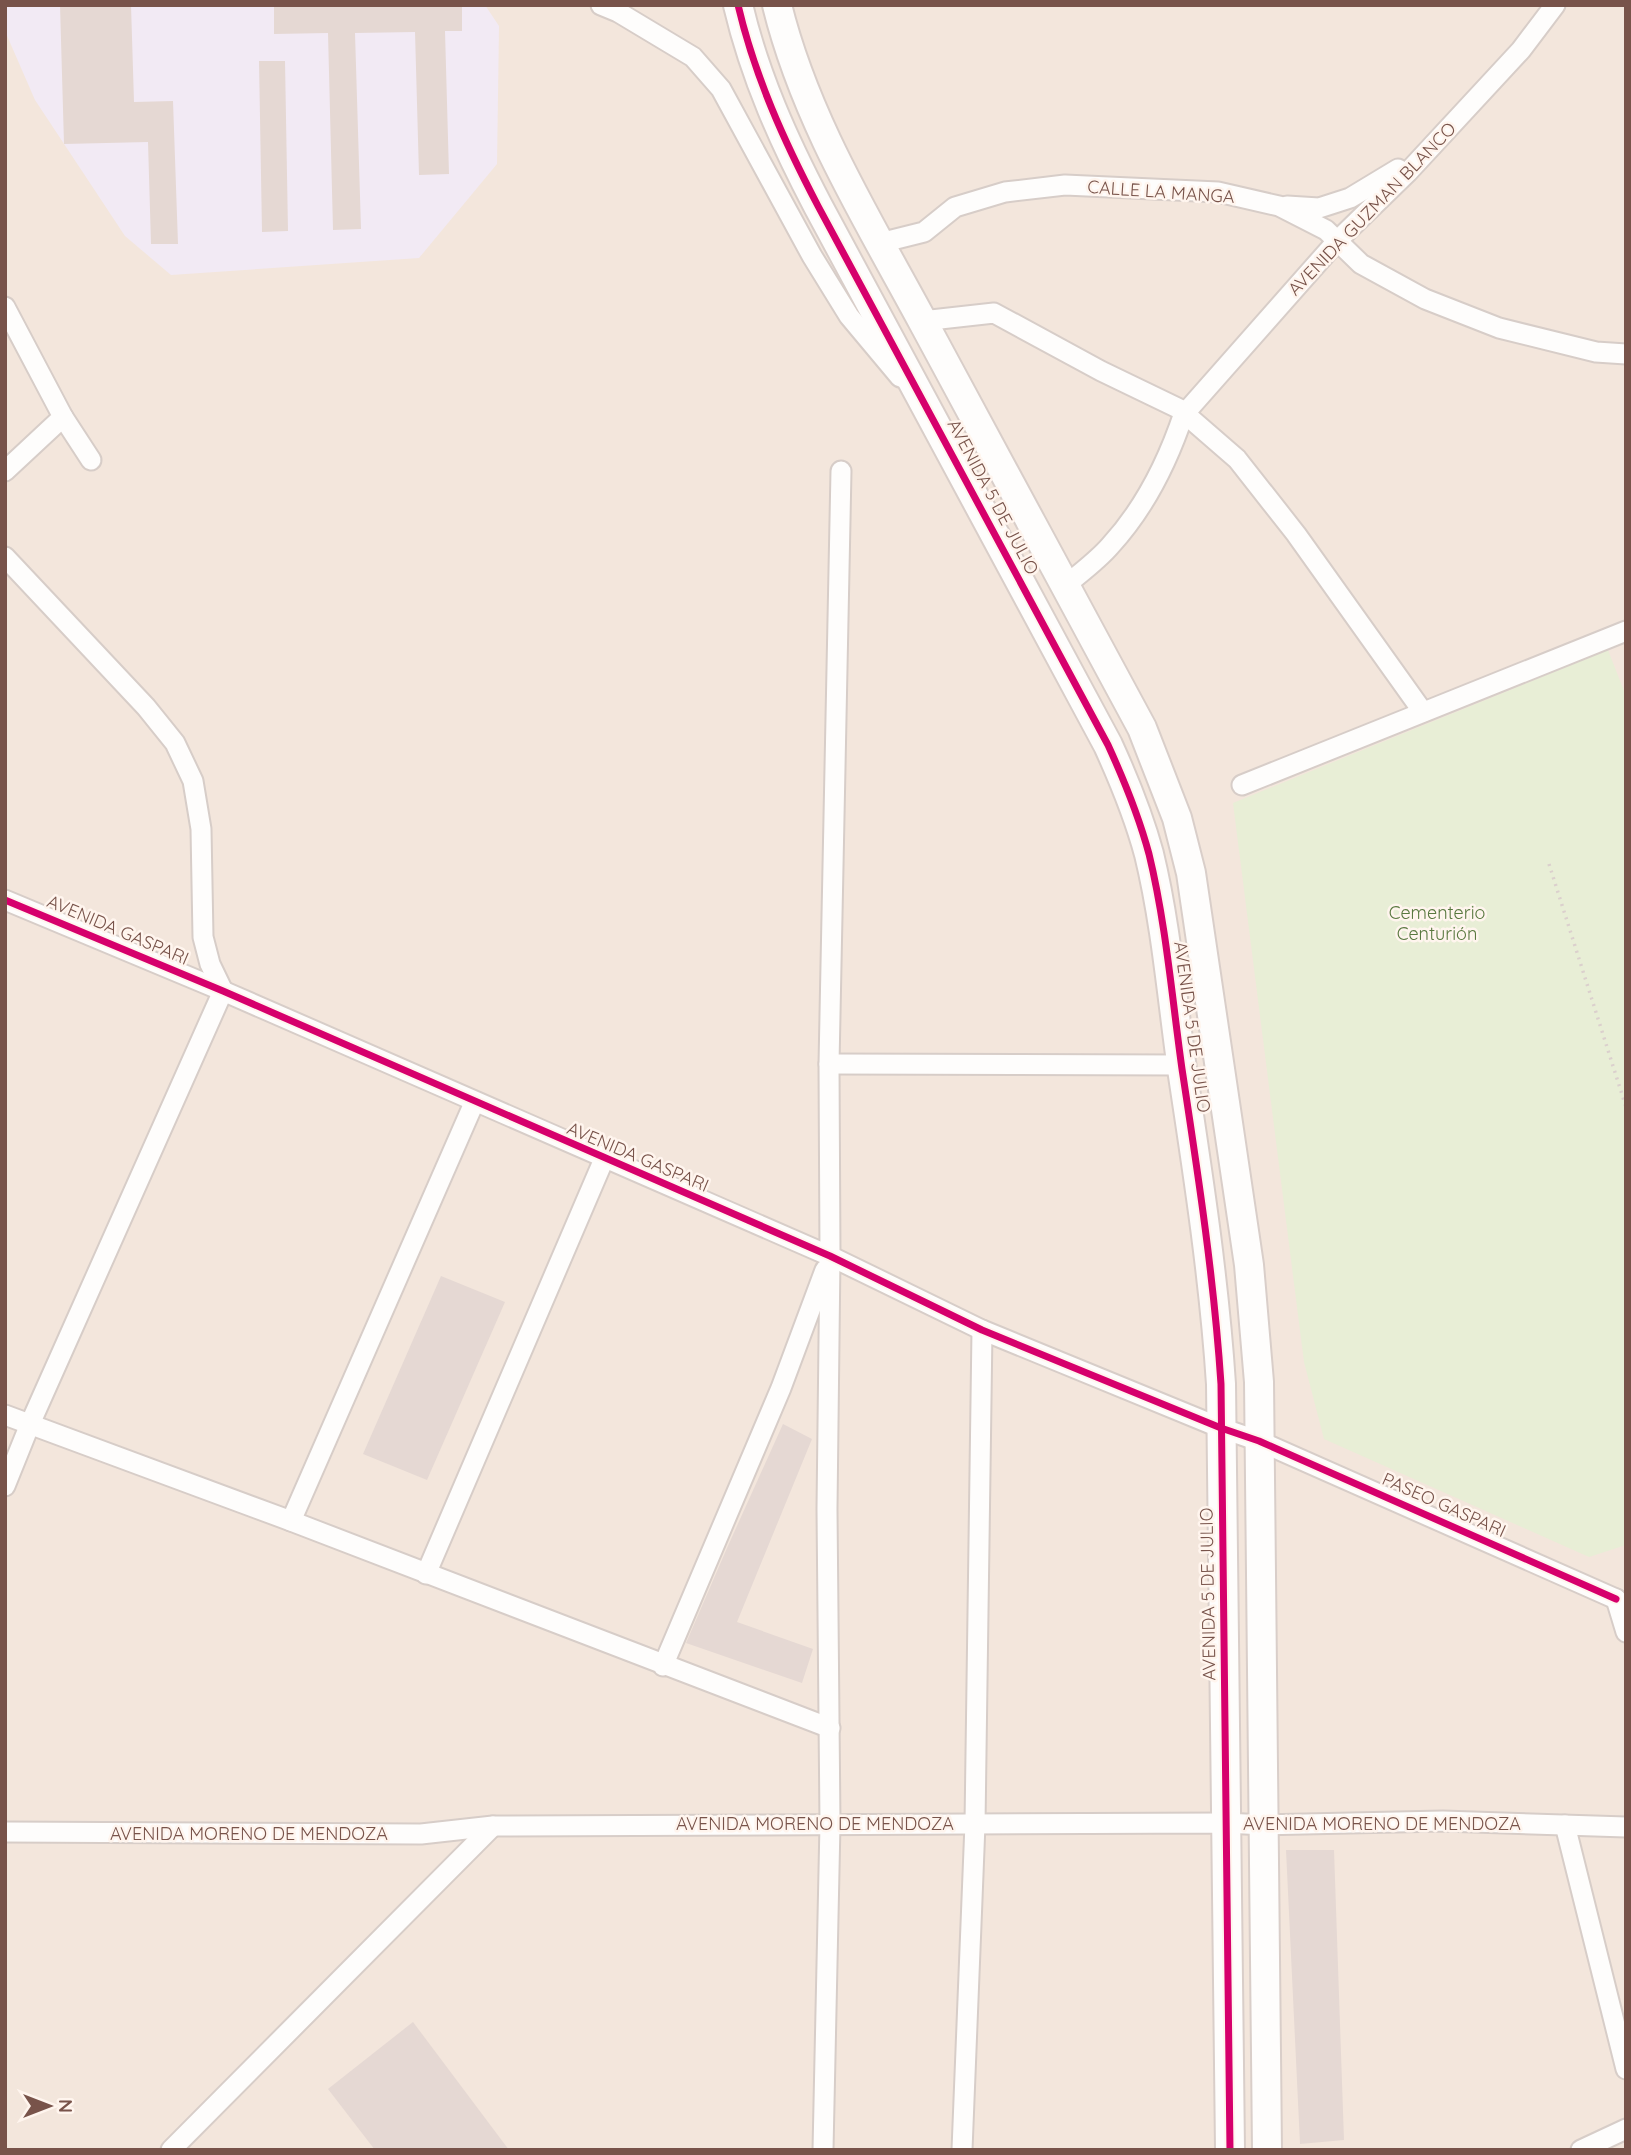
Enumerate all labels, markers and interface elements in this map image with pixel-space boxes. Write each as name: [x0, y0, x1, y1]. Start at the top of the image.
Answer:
street label: AVENIDA GUZMAN BLANCO: [1283, 117, 1461, 300]
street label: CALLE LA MANGA: [1087, 175, 1236, 208]
street label: AVENIDA 5 DE JULIO: [943, 415, 1044, 579]
street label: AVENIDA GASPARI: [44, 889, 193, 970]
park label: Cementerio Centurión: [1389, 901, 1485, 945]
street label: AVENIDA 5 DE JULIO: [1169, 940, 1216, 1114]
street label: AVENIDA GASPARI: [564, 1116, 713, 1197]
street label: PASEO GASPARI: [1379, 1467, 1510, 1542]
street label: AVENIDA 5 DE JULIO: [1194, 1507, 1221, 1681]
street label: AVENIDA MORENO DE MENDOZA: [676, 1812, 954, 1835]
street label: AVENIDA MORENO DE MENDOZA: [1243, 1812, 1521, 1835]
street label: AVENIDA MORENO DE MENDOZA: [110, 1822, 388, 1845]
north arrow: [14, 2071, 84, 2141]
text: N: [54, 2099, 78, 2113]

